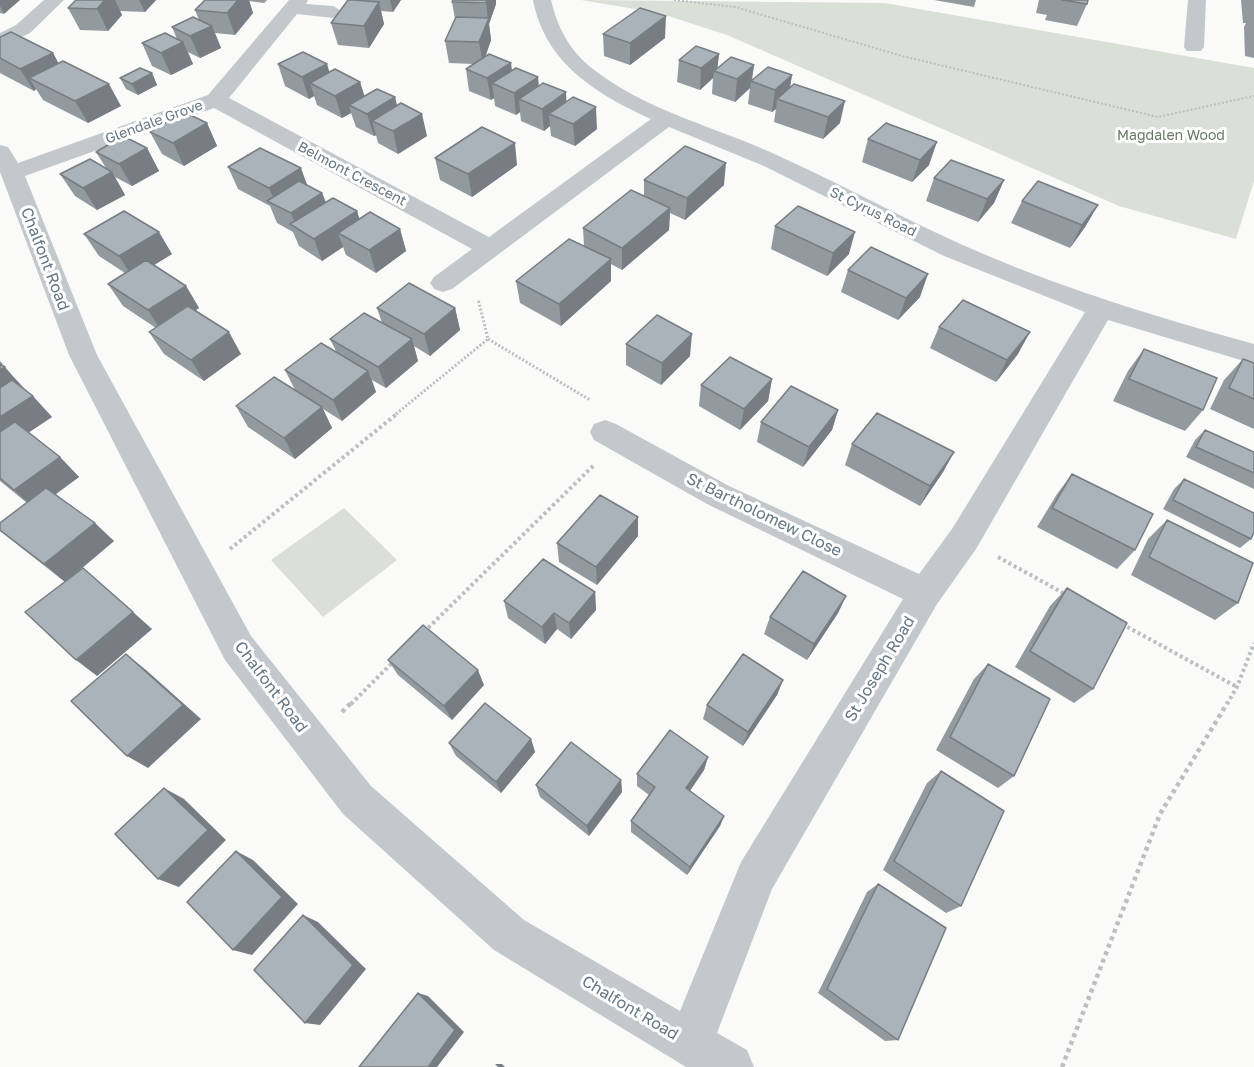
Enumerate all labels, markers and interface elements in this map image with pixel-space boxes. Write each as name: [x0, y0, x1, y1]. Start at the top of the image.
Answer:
street label: Glendale Grove: [103, 97, 205, 147]
park label: Magdalen Wood: [1117, 128, 1225, 144]
street label: Belmont Crescent: [295, 138, 409, 210]
street label: St Cyrus Road: [827, 184, 919, 240]
street label: Chalfont Road: [16, 205, 74, 313]
street label: St Bartholomew Close: [683, 469, 845, 561]
street label: St Joseph Road: [841, 613, 919, 725]
street label: Chalfont Road: [230, 638, 312, 736]
street label: Chalfont Road: [578, 972, 682, 1044]

